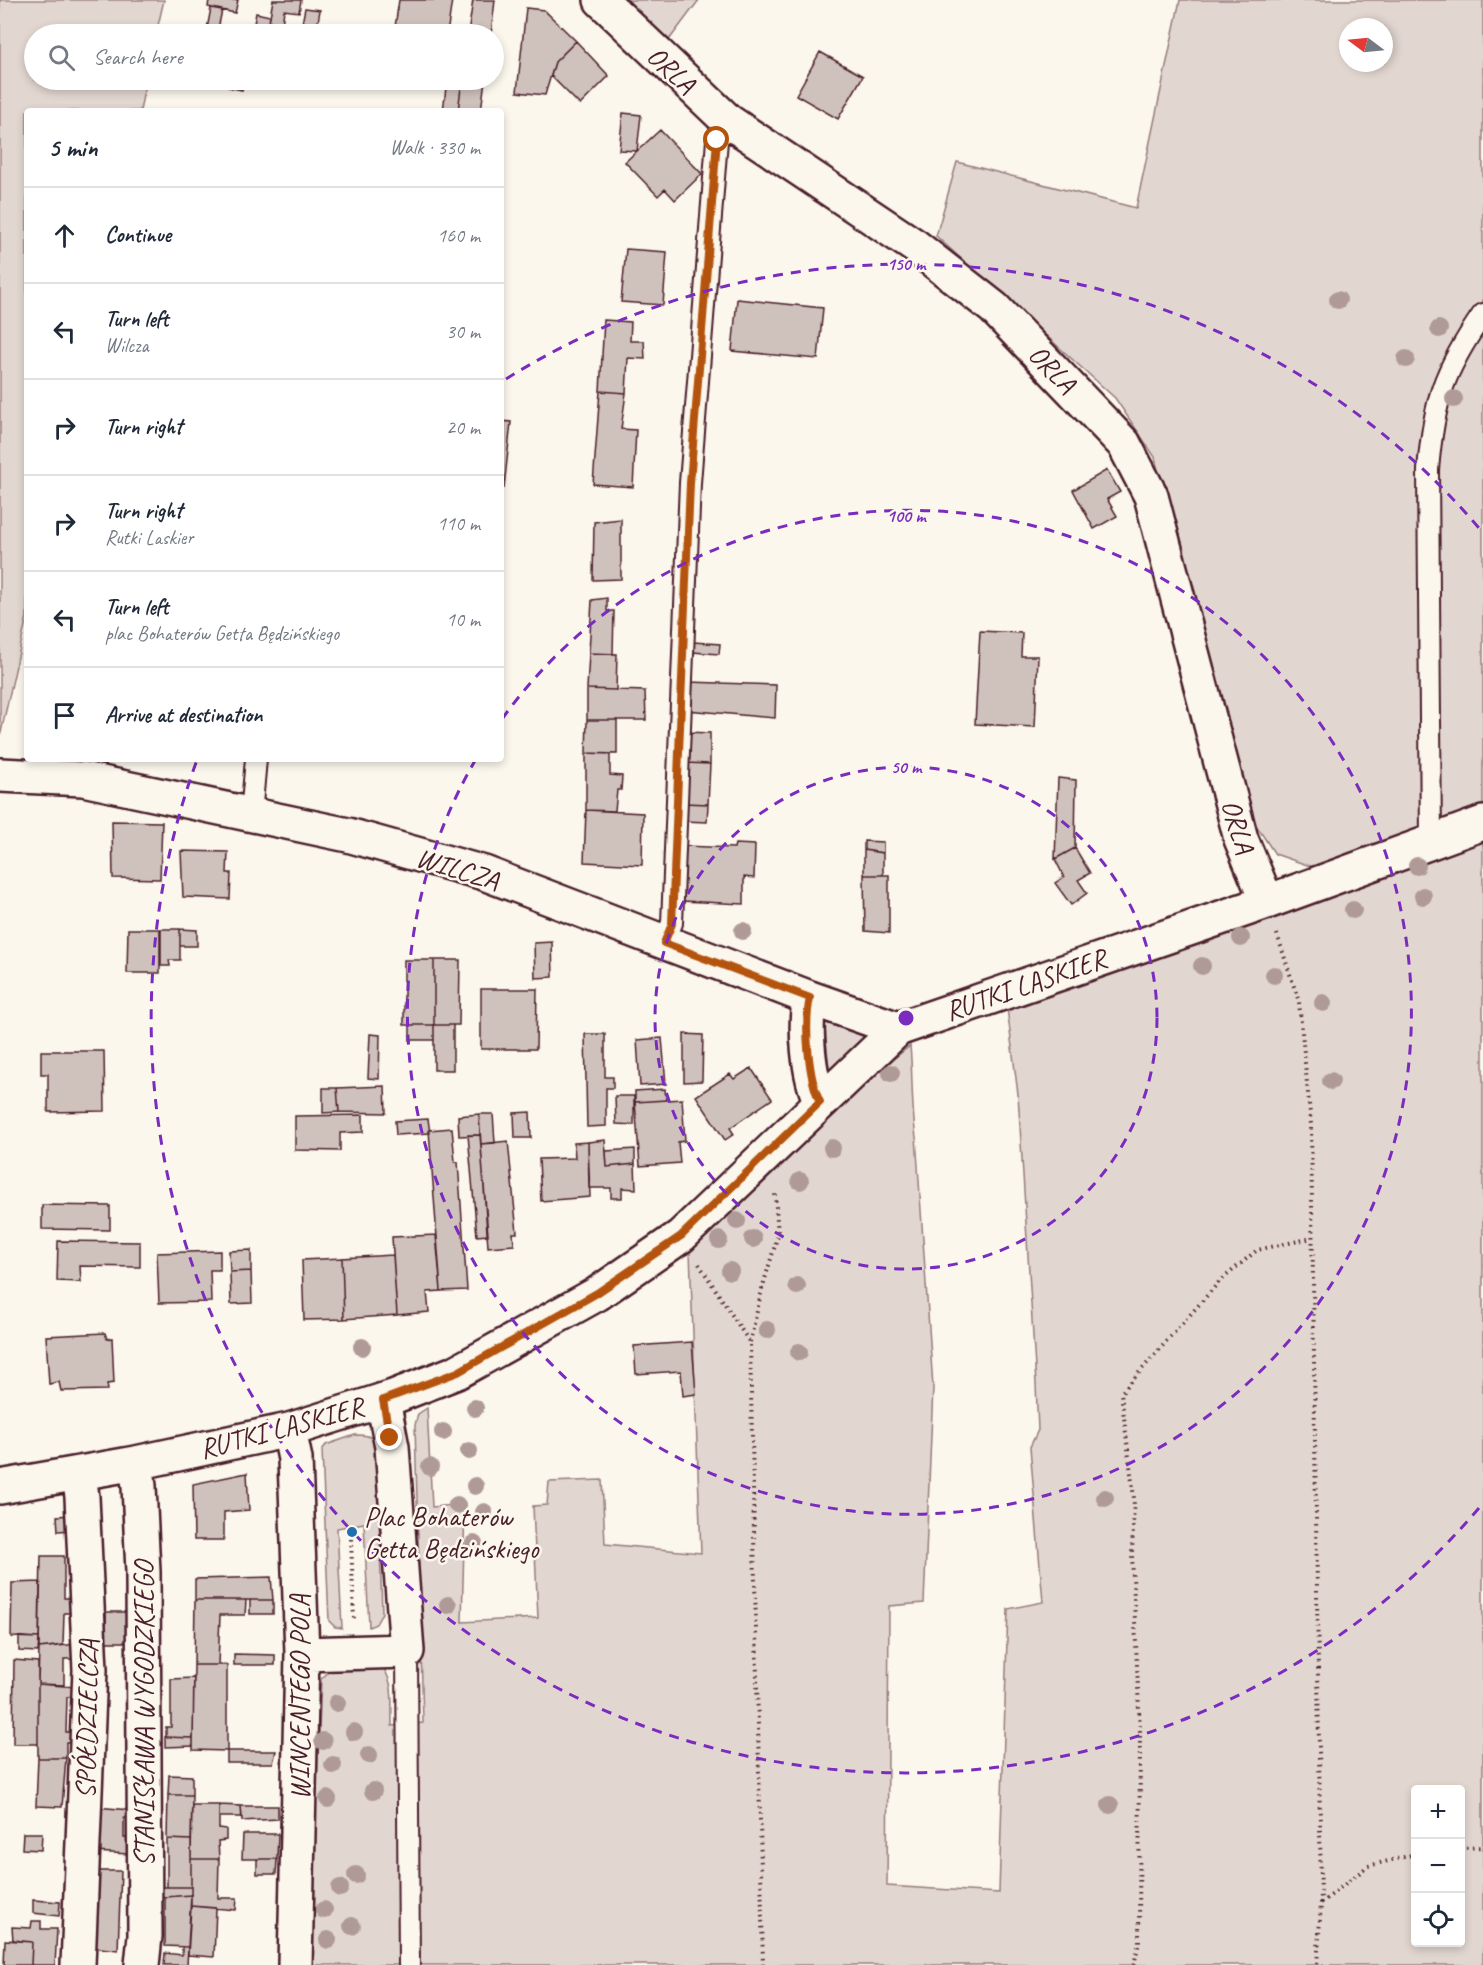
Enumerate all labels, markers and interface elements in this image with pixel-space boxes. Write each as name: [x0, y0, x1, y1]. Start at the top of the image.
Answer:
north arrow: [1339, 18, 1393, 72]
search box: [24, 24, 504, 90]
street label: ORLA: [640, 38, 704, 101]
icon: search: [45, 41, 78, 74]
text: Search here: [93, 43, 183, 71]
route start: [703, 126, 729, 152]
text: 5 min: [48, 131, 97, 164]
text: Walk · 330 m: [390, 135, 480, 160]
icon: ahead: [48, 219, 81, 252]
text: Continue: [105, 221, 171, 249]
text: 160 m: [437, 223, 480, 248]
text: 150 m: [887, 253, 927, 275]
text: Turn left: [105, 305, 169, 333]
icon: left: [48, 315, 81, 348]
text: 30 m: [446, 319, 480, 344]
text: Wilcza: [105, 333, 148, 358]
street label: ORLA: [1021, 337, 1085, 401]
icon: right: [48, 411, 81, 444]
text: Turn right: [105, 413, 182, 441]
text: 20 m: [446, 415, 480, 440]
text: Turn right: [105, 497, 182, 525]
text: 100 m: [887, 505, 927, 527]
icon: right: [48, 507, 81, 540]
text: 110 m: [437, 511, 480, 536]
text: Rutki Laskier: [105, 525, 194, 550]
text: Turn left: [105, 593, 169, 621]
icon: left: [48, 603, 81, 636]
text: 10 m: [446, 607, 480, 632]
text: plac Bohaterów Getta Będzińskiego: [105, 621, 339, 646]
icon: arrive: [48, 699, 81, 732]
text: Arrive at destination: [105, 701, 262, 729]
text: 50 m: [891, 756, 923, 778]
street label: ORLA: [1214, 795, 1263, 858]
street label: WILCZA: [412, 839, 504, 898]
street label: RUTKI LASKIER: [940, 940, 1113, 1028]
centre of rings: [896, 1008, 916, 1028]
street label: RUTKI LASKIER: [196, 1388, 370, 1466]
route end: [376, 1424, 402, 1450]
place label: Plac Bohaterów Getta Będzińskiego: [364, 1499, 540, 1566]
marker: Plac Bohaterów Getta Będzińskiego: [345, 1525, 359, 1539]
street label: STANISŁAWA WYGODZKIEGO: [126, 1558, 161, 1867]
street label: WINCENTEGO POLA: [282, 1593, 317, 1800]
street label: SPÓŁDZIELCZA: [68, 1638, 105, 1799]
map controls: [1411, 1785, 1465, 1947]
button: +: [1411, 1785, 1465, 1839]
button: −: [1411, 1839, 1465, 1893]
button: locate: [1411, 1893, 1465, 1947]

